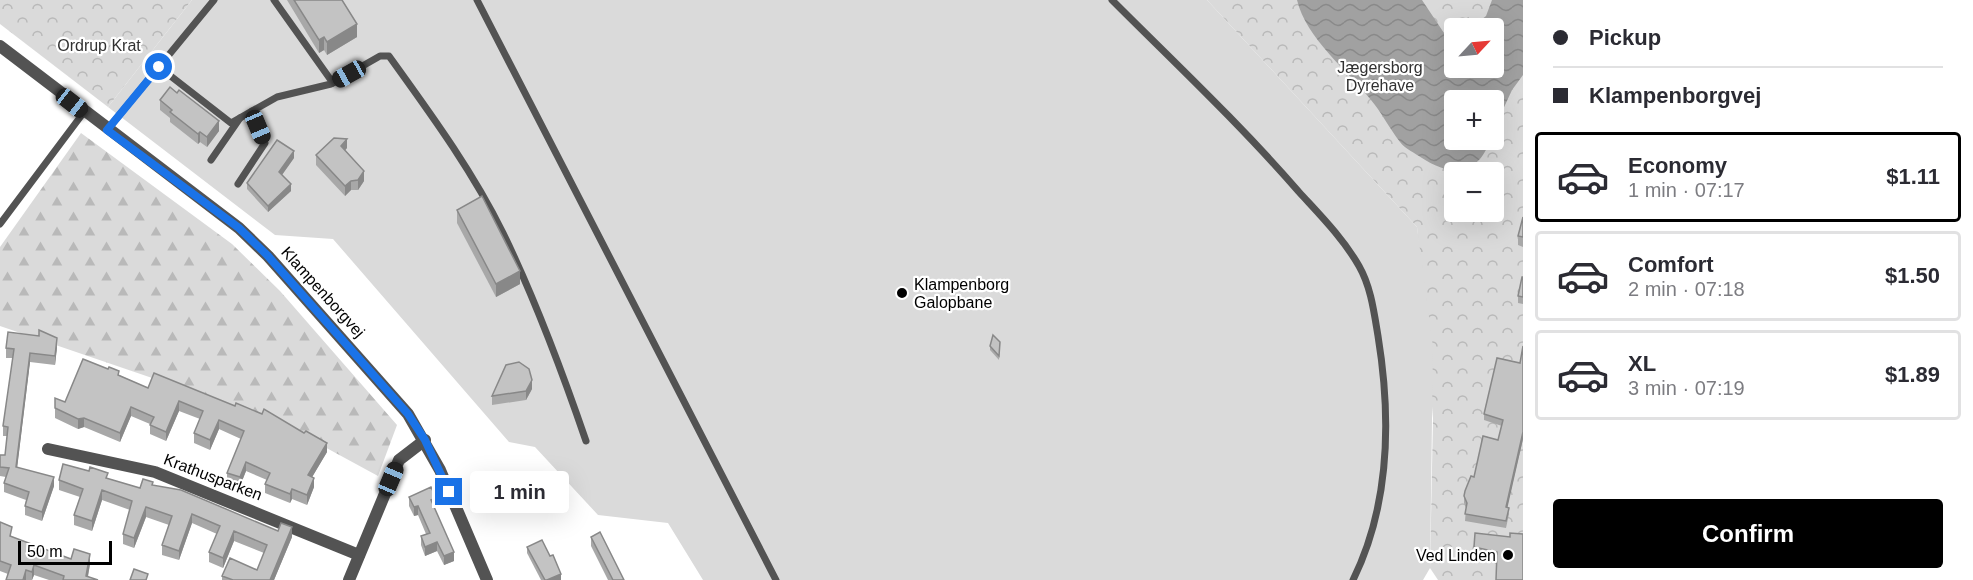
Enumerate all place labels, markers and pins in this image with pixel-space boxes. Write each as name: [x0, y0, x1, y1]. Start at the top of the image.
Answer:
place label: Klampenborg Galopbane: [914, 276, 1009, 311]
marker: Klampenborg Galopbane: [895, 286, 909, 300]
place label: Ved Linden: [1416, 547, 1496, 564]
marker: Ved Linden: [1501, 548, 1515, 562]

